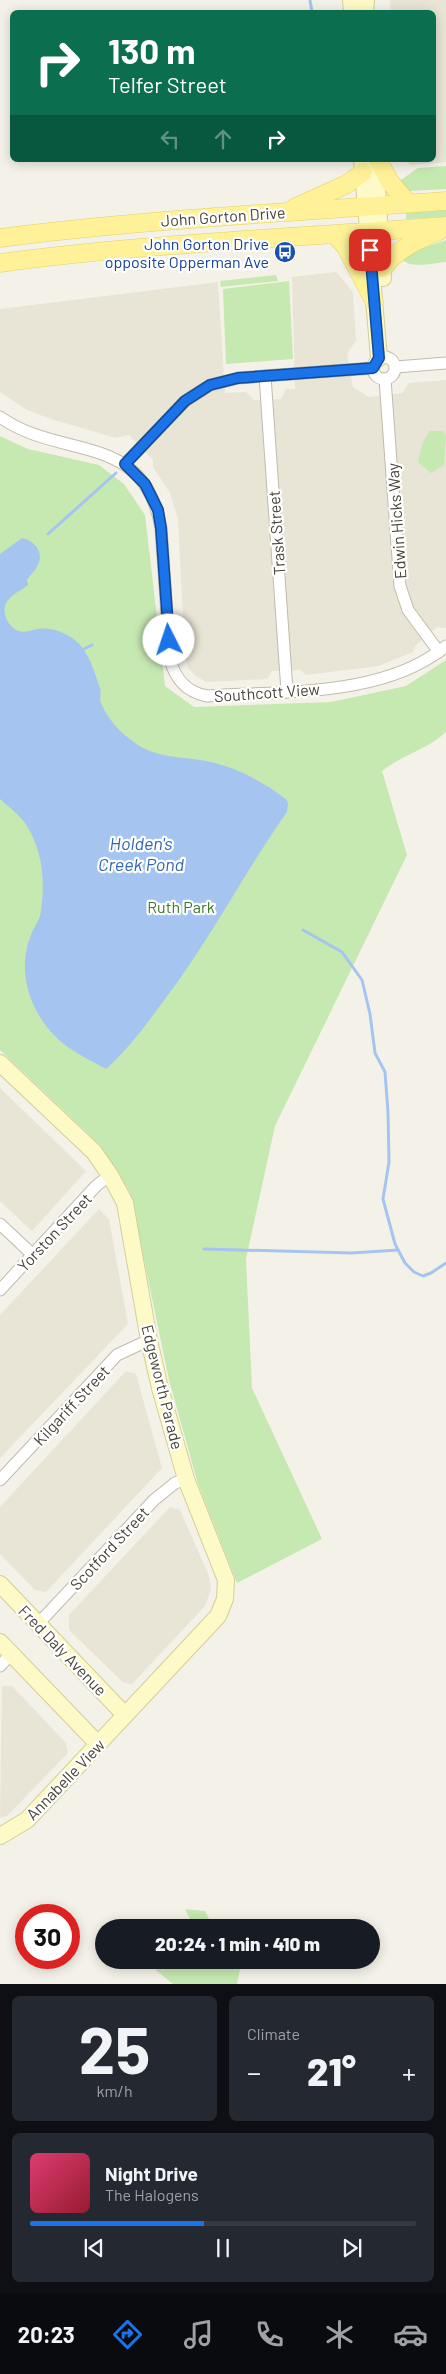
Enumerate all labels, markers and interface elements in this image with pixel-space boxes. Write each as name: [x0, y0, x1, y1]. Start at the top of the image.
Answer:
text: 130 m: [108, 29, 195, 71]
icon: right: [25, 30, 90, 95]
text: Telfer Street: [108, 71, 227, 97]
icon: left: [156, 125, 184, 153]
icon: ahead: [209, 125, 237, 153]
icon: right: [262, 125, 290, 153]
street label: John Gorton Drive: [160, 202, 286, 230]
pin: [349, 229, 391, 271]
place label: John Gorton Drive opposite Opperman Ave: [105, 234, 269, 271]
icon: arrive: [356, 236, 384, 264]
bus stop icon: John Gorton Drive opposite Opperman Ave: [273, 240, 297, 264]
street label: Edwin Hicks Way: [382, 462, 410, 580]
street label: Trask Street: [264, 490, 288, 576]
position arrow: [142, 613, 194, 665]
street label: Southcott View: [213, 679, 321, 705]
water label: Holden's Creek Pond: [98, 832, 185, 875]
park label: Ruth Park: [147, 897, 215, 916]
street label: Yorston Street: [13, 1189, 95, 1275]
street label: Edgeworth Parade: [138, 1323, 188, 1451]
street label: Kilgariff Street: [29, 1361, 113, 1449]
street label: Scotford Street: [66, 1502, 152, 1594]
street label: Fred Daly Avenue: [15, 1601, 111, 1699]
street label: Annabelle View: [22, 1734, 109, 1823]
speed limit sign: 30: [15, 1904, 80, 1969]
text: 20:24 · 1 min · 410 m: [155, 1932, 320, 1955]
text: 25: [79, 2009, 150, 2087]
text: Climate: [247, 2024, 300, 2043]
text: 21°: [307, 2048, 356, 2094]
text: −: [247, 2055, 261, 2089]
text: +: [402, 2055, 416, 2089]
text: km/h: [96, 2081, 133, 2100]
text: Night Drive: [105, 2162, 198, 2185]
text: The Halogens: [105, 2185, 199, 2204]
icon: previous: [80, 2234, 108, 2262]
icon: pause: [209, 2234, 237, 2262]
icon: next: [338, 2234, 366, 2262]
icon: directions: [110, 2317, 145, 2352]
icon: music: [181, 2317, 216, 2352]
icon: phone: [252, 2317, 287, 2352]
icon: climate: [322, 2317, 357, 2352]
icon: car: [393, 2317, 428, 2352]
text: 20:23: [18, 2321, 75, 2347]

